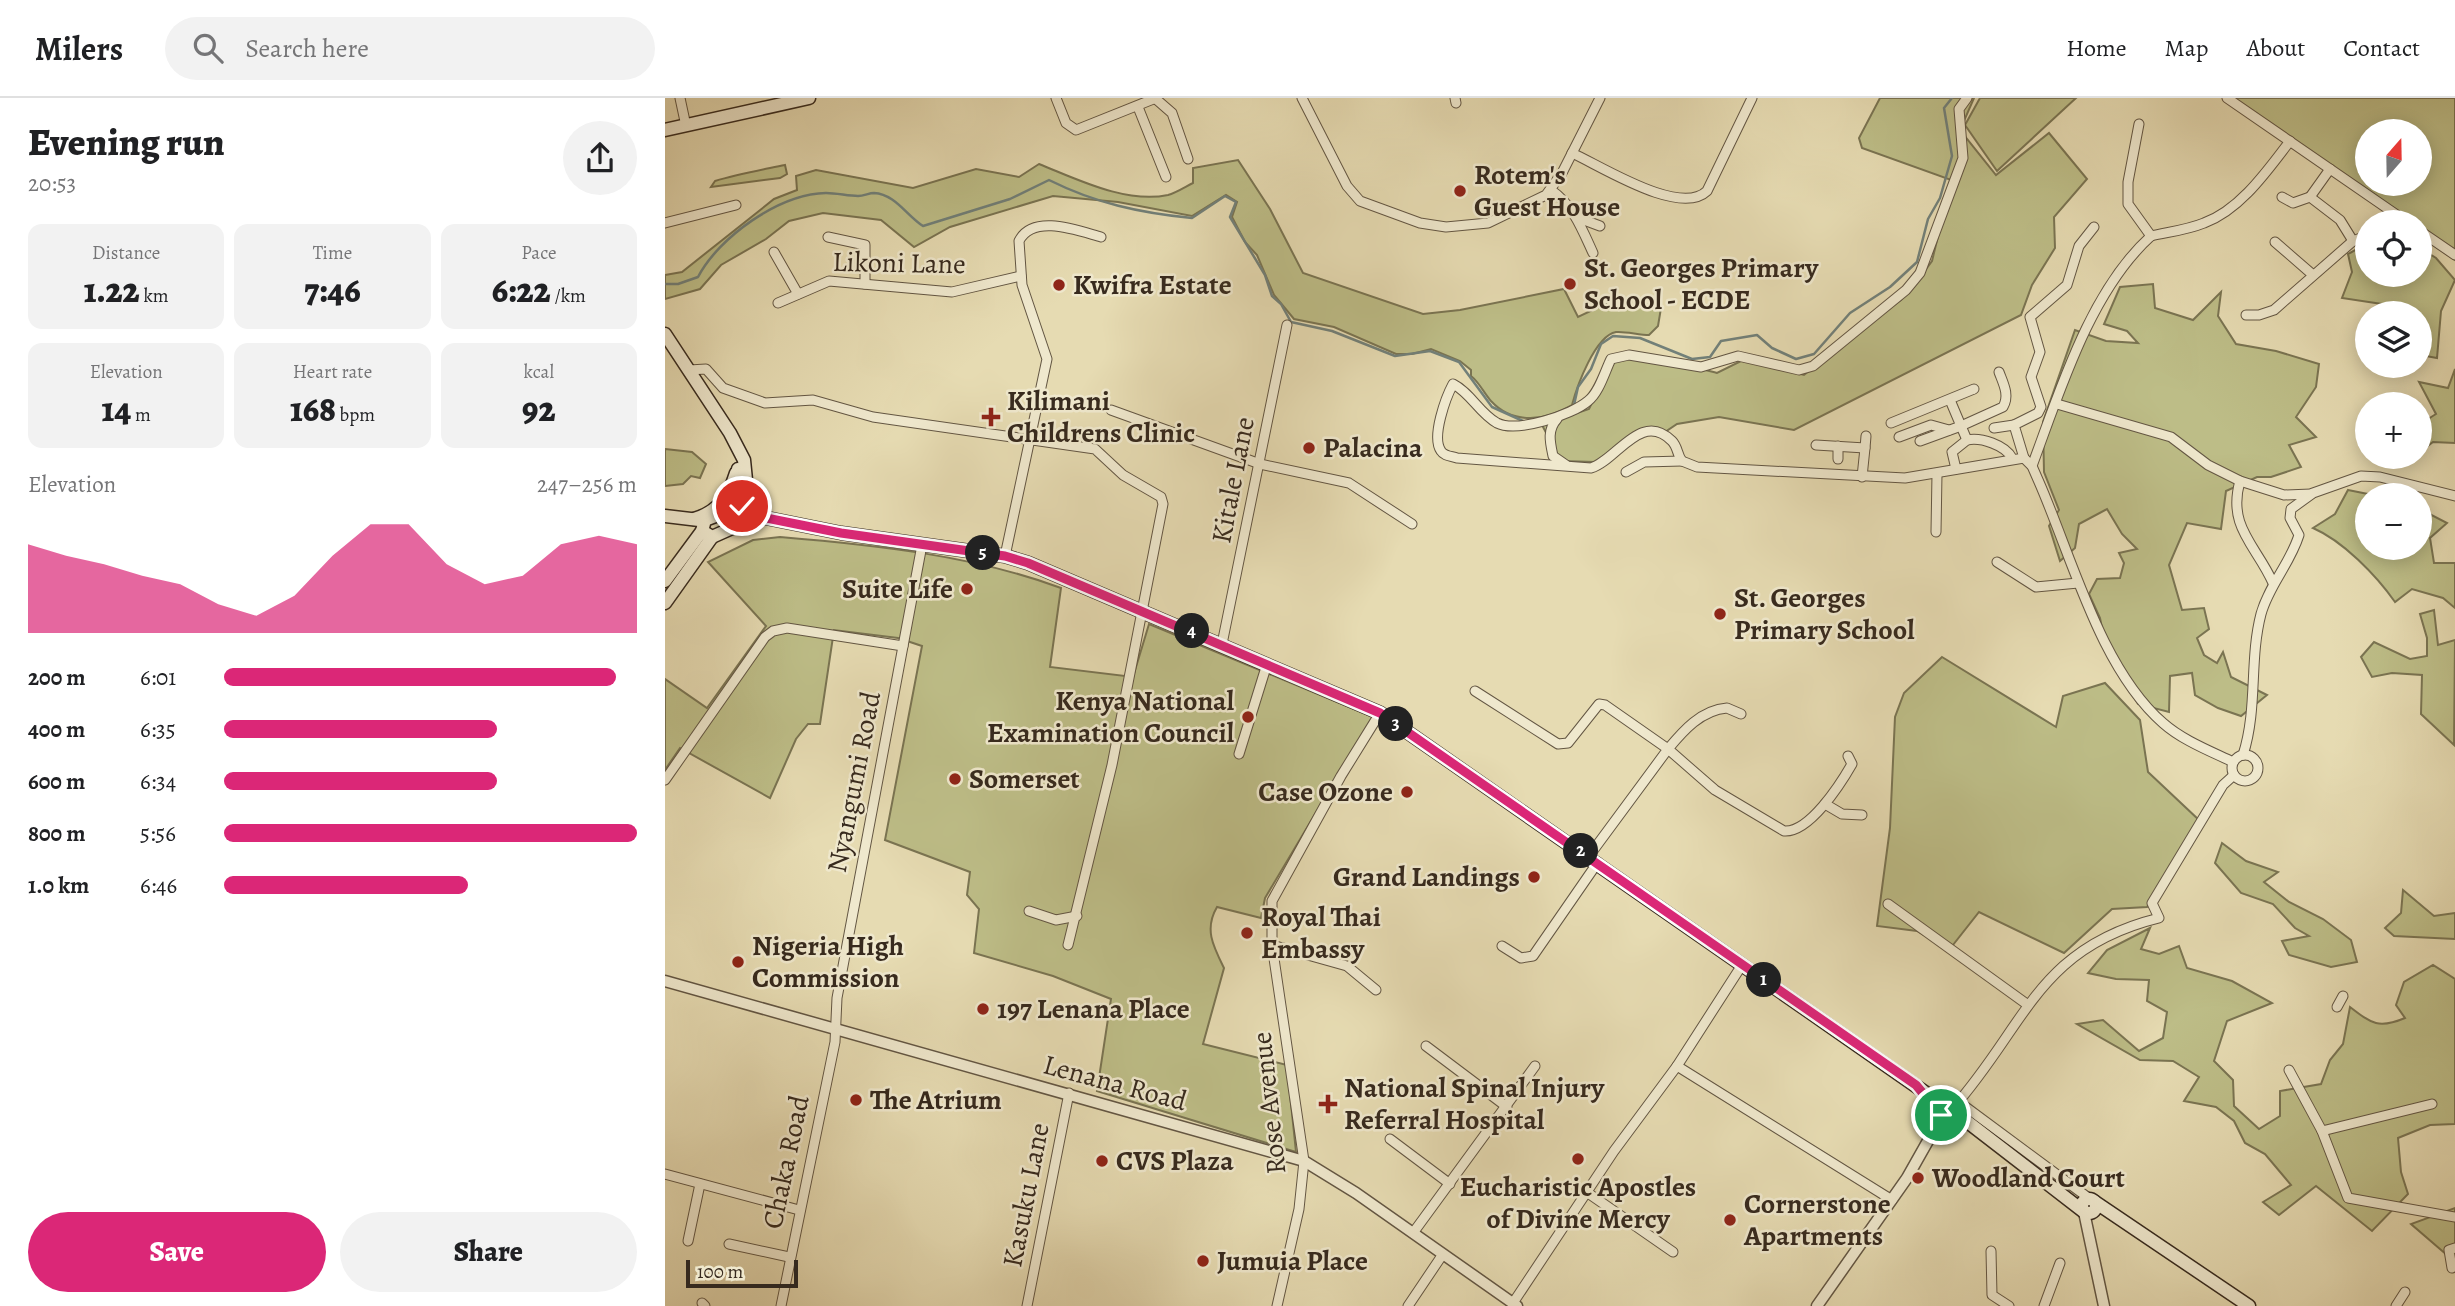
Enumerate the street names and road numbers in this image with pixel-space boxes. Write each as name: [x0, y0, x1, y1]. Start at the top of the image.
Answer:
street label: Likoni Lane: [832, 243, 966, 283]
street label: Kitale Lane: [1202, 414, 1264, 546]
street label: Nyangumi Road: [818, 687, 890, 876]
street label: Rose Avenue: [1243, 1030, 1295, 1176]
street label: Lenana Road: [1039, 1046, 1192, 1121]
street label: Chaka Road: [753, 1091, 819, 1232]
street label: Kasuku Lane: [993, 1119, 1059, 1271]

